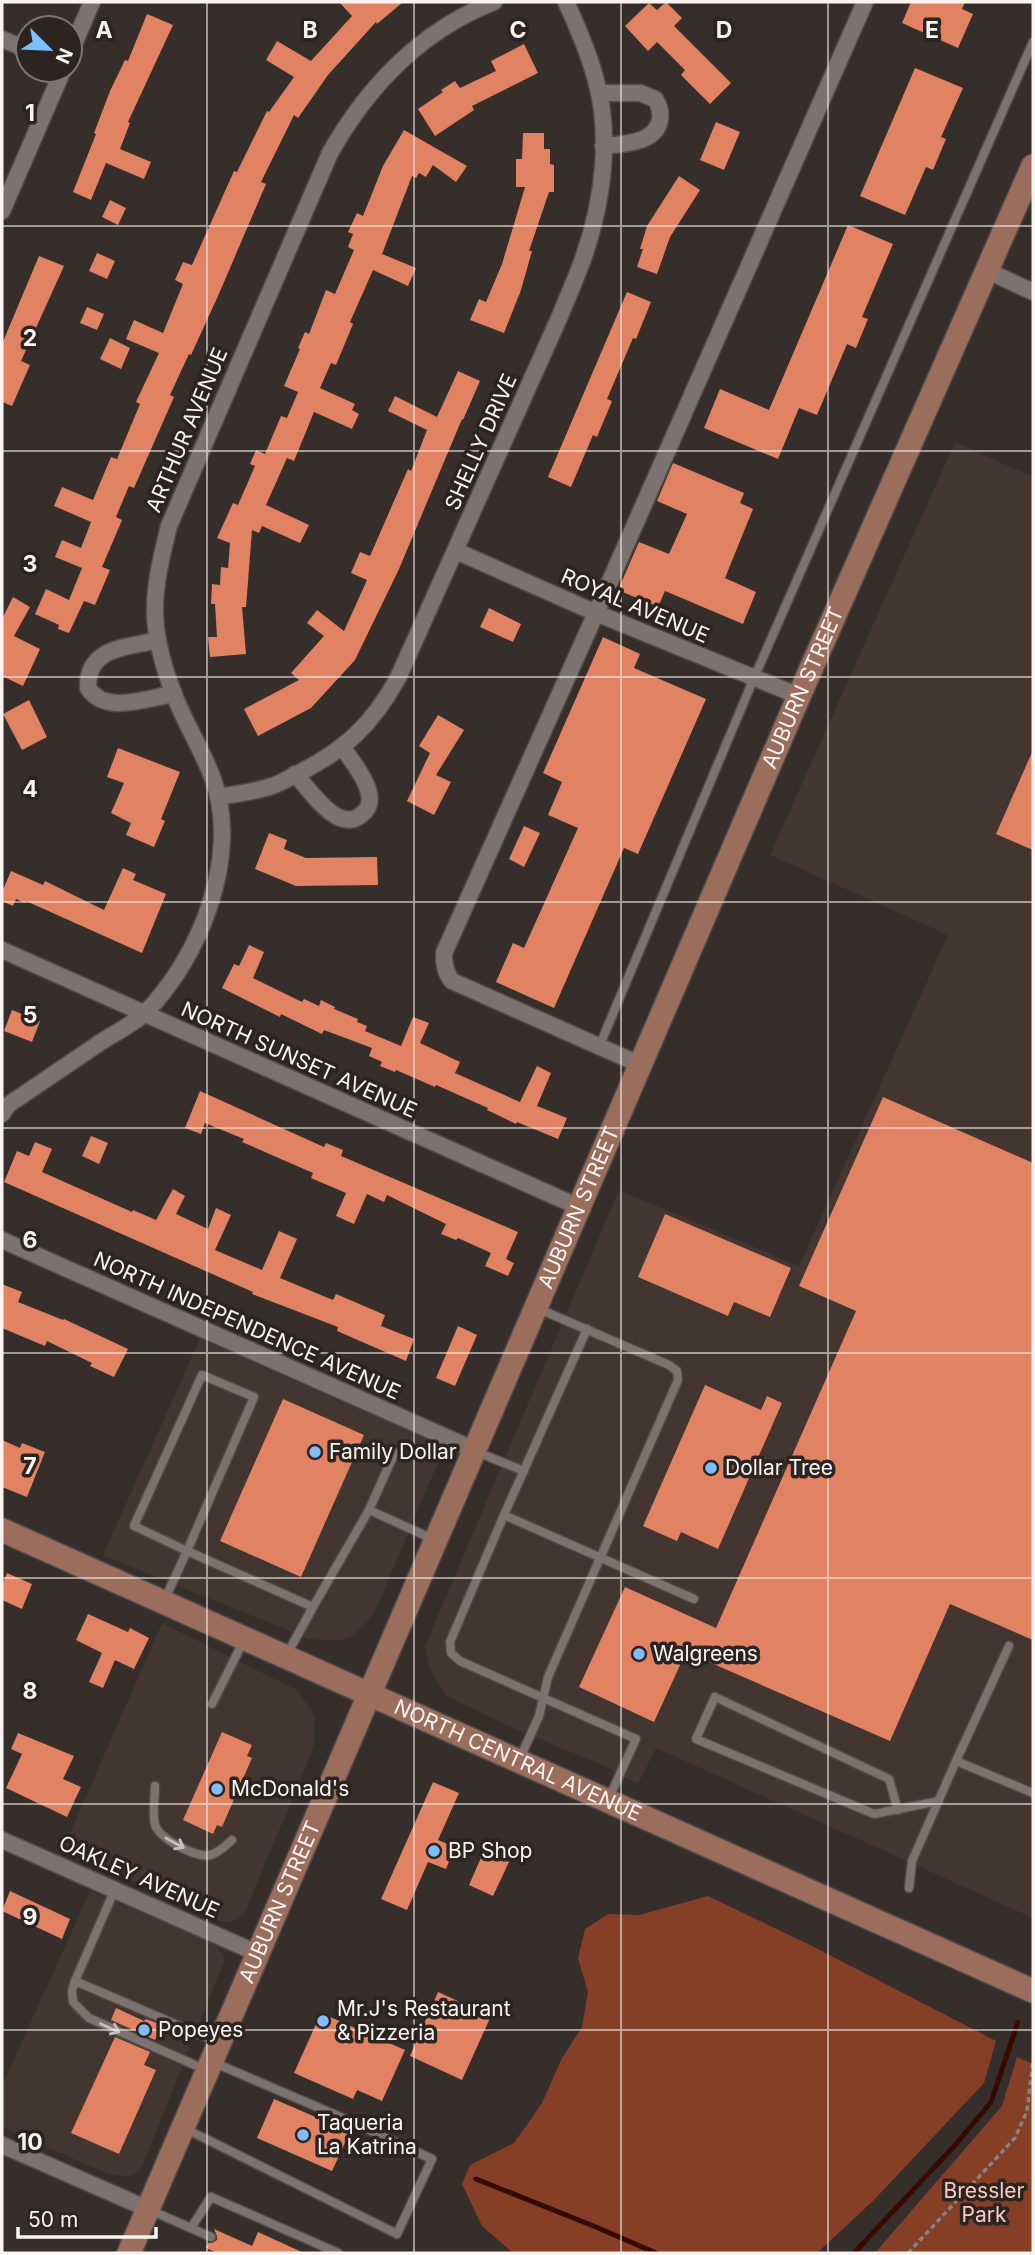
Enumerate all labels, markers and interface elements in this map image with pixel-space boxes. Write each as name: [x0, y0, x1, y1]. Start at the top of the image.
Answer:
north arrow: [14, 14, 84, 84]
text: A: [95, 16, 113, 44]
text: B: [302, 16, 318, 44]
text: C: [509, 16, 527, 44]
text: D: [716, 16, 732, 44]
text: E: [925, 16, 939, 44]
text: N: [51, 44, 78, 67]
text: 1: [25, 99, 35, 127]
text: 2: [23, 324, 37, 352]
street label: ARTHUR AVENUE: [141, 344, 233, 516]
street label: SHELLY DRIVE: [439, 370, 522, 514]
text: 3: [23, 550, 37, 578]
street label: ROYAL AVENUE: [558, 563, 713, 648]
street label: AUBURN STREET: [756, 603, 849, 772]
text: 4: [22, 775, 38, 803]
street label: NORTH SUNSET AVENUE: [178, 996, 421, 1123]
text: 5: [23, 1001, 37, 1029]
street label: AUBURN STREET: [533, 1123, 624, 1292]
text: 6: [23, 1226, 37, 1254]
street label: NORTH INDEPENDENCE AVENUE: [90, 1246, 405, 1405]
place label: Family Dollar: [329, 1439, 457, 1464]
marker: Family Dollar: [307, 1444, 323, 1460]
text: 7: [23, 1452, 37, 1480]
place label: Dollar Tree: [725, 1455, 833, 1480]
marker: Dollar Tree: [703, 1460, 719, 1476]
place label: Walgreens: [653, 1641, 758, 1666]
marker: Walgreens: [631, 1646, 647, 1662]
text: 8: [23, 1677, 37, 1705]
street label: NORTH CENTRAL AVENUE: [391, 1694, 645, 1826]
place label: McDonald's: [231, 1776, 349, 1801]
marker: McDonald's: [209, 1781, 225, 1797]
street label: AUBURN STREET: [234, 1817, 325, 1987]
street label: OAKLEY AVENUE: [55, 1830, 223, 1923]
one-way arrow: [164, 1836, 184, 1850]
place label: BP Shop: [448, 1838, 532, 1863]
marker: BP Shop: [426, 1843, 442, 1859]
text: 9: [23, 1903, 37, 1931]
place label: Mr.J's Restaurant & Pizzeria: [337, 1996, 511, 2045]
marker: Mr.J's Restaurant & Pizzeria: [315, 2013, 331, 2029]
place label: Popeyes: [158, 2017, 243, 2042]
one-way arrow: [98, 2022, 120, 2035]
marker: Popeyes: [136, 2022, 152, 2038]
place label: Taqueria La Katrina: [317, 2110, 417, 2159]
marker: Taqueria La Katrina: [295, 2127, 311, 2143]
text: 10: [17, 2128, 43, 2156]
park label: Bressler Park: [944, 2178, 1025, 2227]
scale bar: [18, 2196, 156, 2240]
text: 50 m: [28, 2207, 78, 2232]

